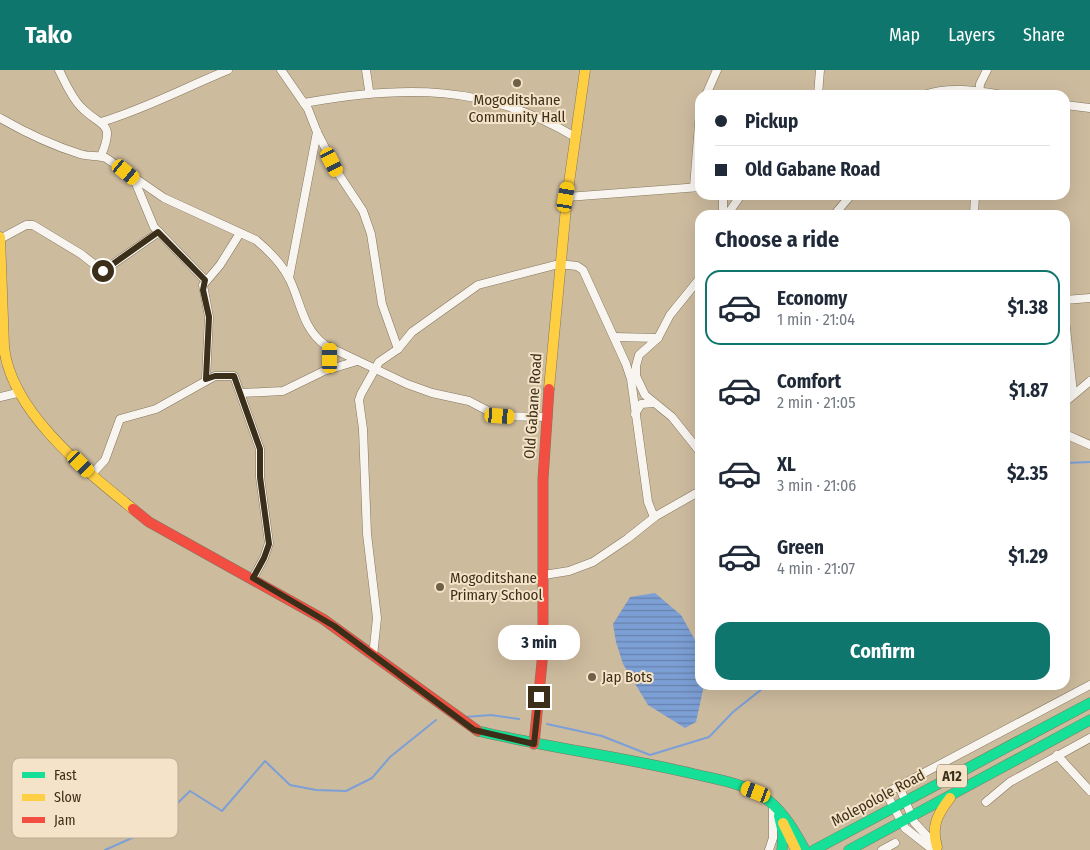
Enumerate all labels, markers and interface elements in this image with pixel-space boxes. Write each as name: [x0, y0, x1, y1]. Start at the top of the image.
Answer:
text: Tako: [25, 21, 72, 49]
text: Map: [889, 24, 920, 46]
text: Layers: [948, 24, 995, 46]
text: Share: [1023, 24, 1065, 46]
marker: Mogoditshane Community Hall: [511, 77, 523, 89]
place label: Mogoditshane Community Hall: [468, 91, 566, 126]
text: Pickup: [745, 110, 798, 133]
car: [318, 145, 345, 179]
car: [109, 157, 142, 187]
text: Old Gabane Road: [745, 158, 880, 181]
car: [556, 181, 575, 213]
text: Choose a ride: [715, 226, 839, 253]
route start: [92, 260, 114, 282]
icon: car: [717, 285, 762, 330]
text: Economy: [777, 287, 847, 310]
text: $1.38: [1008, 296, 1048, 319]
text: 1 min · 21:04: [777, 310, 855, 329]
car: [322, 343, 337, 373]
street label: Old Gabane Road: [520, 353, 546, 459]
icon: car: [717, 368, 762, 413]
text: Comfort: [777, 370, 841, 393]
text: $1.87: [1009, 379, 1048, 402]
text: 2 min · 21:05: [777, 393, 856, 412]
car: [484, 407, 515, 425]
car: [65, 448, 96, 480]
icon: car: [717, 451, 762, 496]
text: XL: [777, 453, 796, 476]
text: $2.35: [1007, 462, 1048, 485]
text: 3 min · 21:06: [777, 476, 856, 495]
icon: car: [717, 534, 762, 579]
text: Green: [777, 536, 824, 559]
text: $1.29: [1008, 545, 1048, 568]
text: 4 min · 21:07: [777, 559, 855, 578]
place label: Mogoditshane Primary School: [450, 569, 542, 604]
marker: Mogoditshane Primary School: [434, 581, 446, 593]
button: Confirm: [715, 622, 1050, 680]
callout: 3 min: [498, 624, 580, 660]
text: 3 min: [521, 633, 557, 652]
place label: Jap Bots: [602, 668, 652, 686]
marker: Jap Bots: [586, 671, 598, 683]
route end: [528, 686, 550, 708]
legend: [12, 758, 178, 838]
road number: A12: [937, 764, 967, 788]
street label: Molepolole Road: [828, 766, 928, 830]
text: Fast: [54, 767, 77, 784]
car: [739, 780, 772, 804]
text: Slow: [54, 789, 81, 806]
text: Jam: [54, 812, 75, 829]

